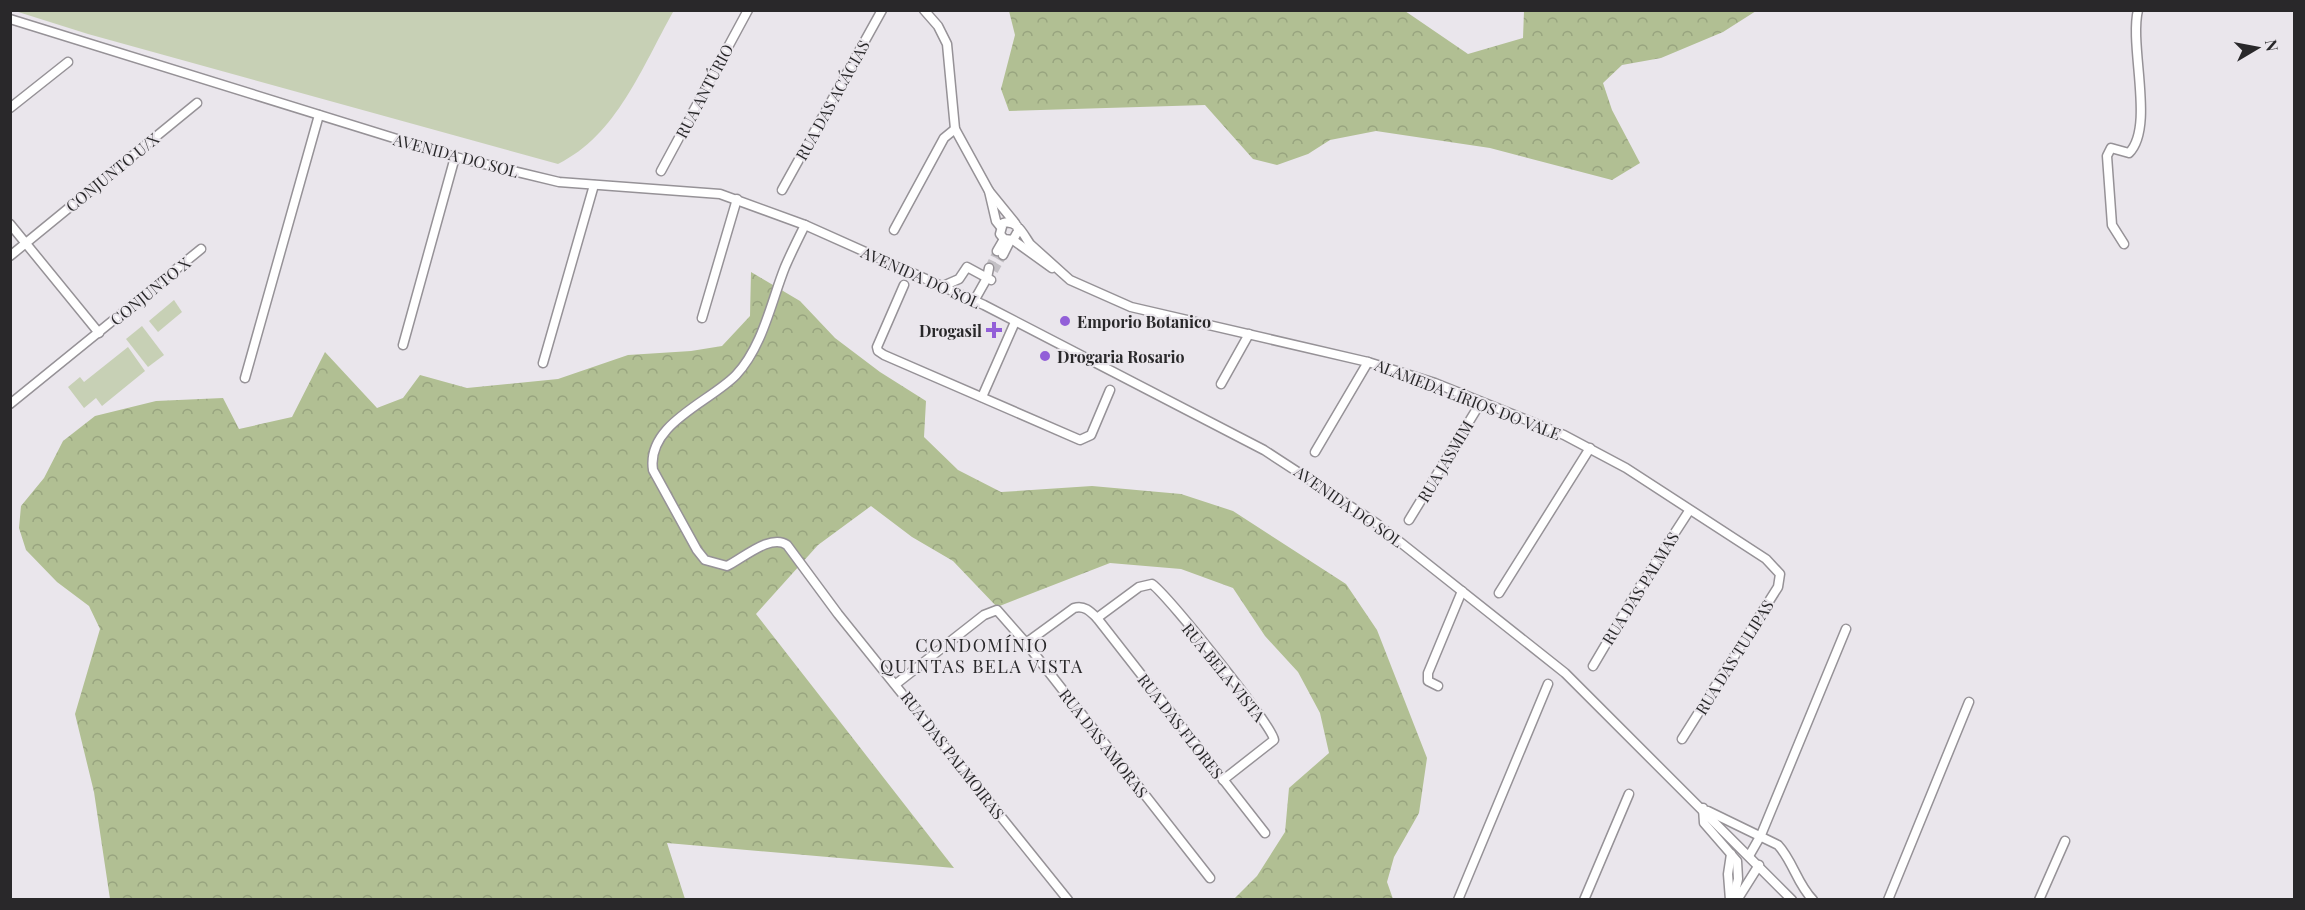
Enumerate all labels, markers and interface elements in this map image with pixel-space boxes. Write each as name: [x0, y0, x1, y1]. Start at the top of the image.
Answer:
north arrow: [2227, 18, 2287, 78]
street label: RUA DAS ACÁCIAS: [790, 36, 874, 164]
text: N: [2261, 38, 2284, 53]
street label: RUA ANTÚRIO: [670, 40, 738, 142]
street label: CONJUNTO U/X: [61, 127, 164, 216]
street label: AVENIDA DO SOL: [390, 128, 521, 182]
street label: AVENIDA DO SOL: [857, 241, 984, 313]
street label: CONJUNTO X: [106, 252, 195, 330]
place label: Emporio Botanico: [1077, 311, 1211, 332]
marker: Emporio Botanico: [1058, 314, 1072, 328]
place label: Drogasil: [919, 320, 982, 341]
marker: Drogasil: [987, 323, 1001, 337]
place label: Drogaria Rosario: [1057, 346, 1184, 367]
marker: Drogaria Rosario: [1038, 349, 1052, 363]
street label: ALAMEDA LÍRIOS DO VALE: [1371, 353, 1564, 444]
street label: RUA JASMIM: [1412, 416, 1478, 506]
street label: AVENIDA DO SOL: [1290, 460, 1408, 551]
street label: RUA DAS PALMAS: [1597, 528, 1683, 648]
street label: RUA DAS TULIPAS: [1690, 596, 1778, 718]
street label: RUA BELA VISTA: [1178, 618, 1271, 726]
district label: CONDOMÍNIO QUINTAS BELA VISTA: [880, 633, 1084, 678]
street label: RUA DAS FLORES: [1133, 669, 1229, 783]
street label: RUA DAS AMORAS: [1055, 684, 1153, 802]
street label: RUA DAS PALMOIRAS: [897, 687, 1009, 823]

